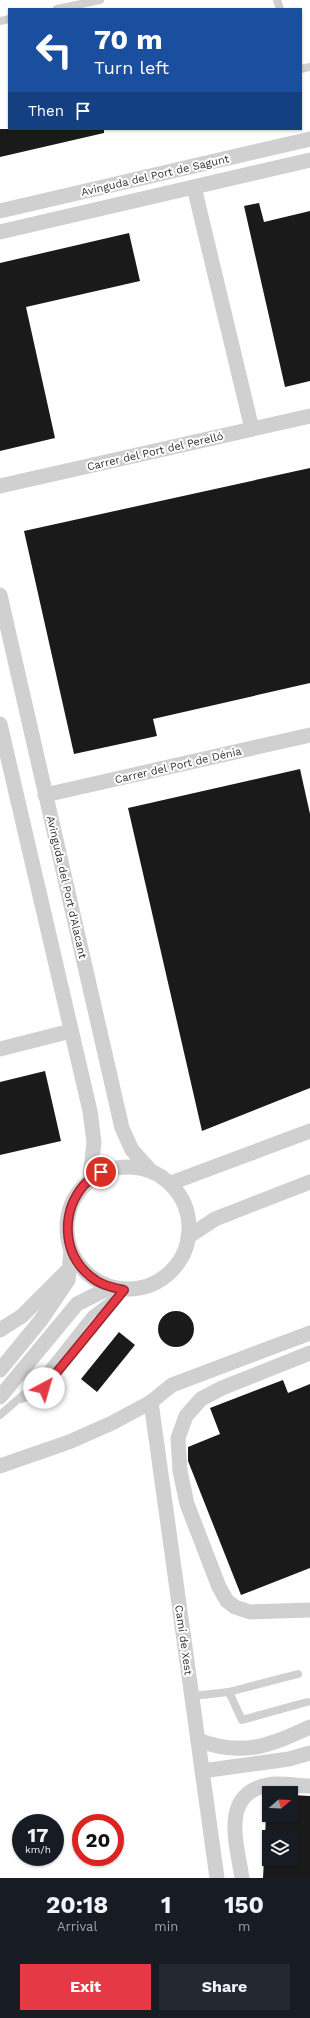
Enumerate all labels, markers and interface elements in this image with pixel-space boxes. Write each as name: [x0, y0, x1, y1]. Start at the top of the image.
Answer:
text: 70 m: [94, 23, 163, 56]
icon: left: [28, 24, 80, 76]
text: Turn left: [94, 57, 169, 78]
icon: arrive: [72, 100, 94, 122]
text: Then: [28, 102, 64, 120]
street label: Avinguda del Port de Sagunt: [80, 152, 231, 199]
street label: Carrer del Port del Perelló: [86, 429, 225, 474]
street label: Carrer del Port de Dénia: [113, 745, 243, 786]
street label: Avinguda del Port d'Alacant: [44, 814, 89, 960]
pin: [84, 1155, 118, 1189]
icon: arrive: [90, 1161, 112, 1183]
position arrow: [23, 1367, 65, 1409]
street label: Camí de Xest: [172, 1604, 195, 1676]
north arrow: [262, 1786, 298, 1822]
map controls: [262, 1786, 298, 1866]
speed limit sign: 20: [72, 1814, 124, 1866]
text: 17: [28, 1823, 48, 1847]
button: layers: [262, 1830, 298, 1866]
text: km/h: [25, 1844, 51, 1855]
text: 20:18: [46, 1891, 108, 1919]
text: 1: [161, 1891, 171, 1919]
text: 150: [224, 1891, 264, 1919]
text: Arrival: [57, 1919, 97, 1934]
text: min: [154, 1919, 178, 1934]
text: m: [238, 1919, 250, 1934]
button: Exit: [20, 1964, 151, 2010]
button: Share: [159, 1964, 290, 2010]

